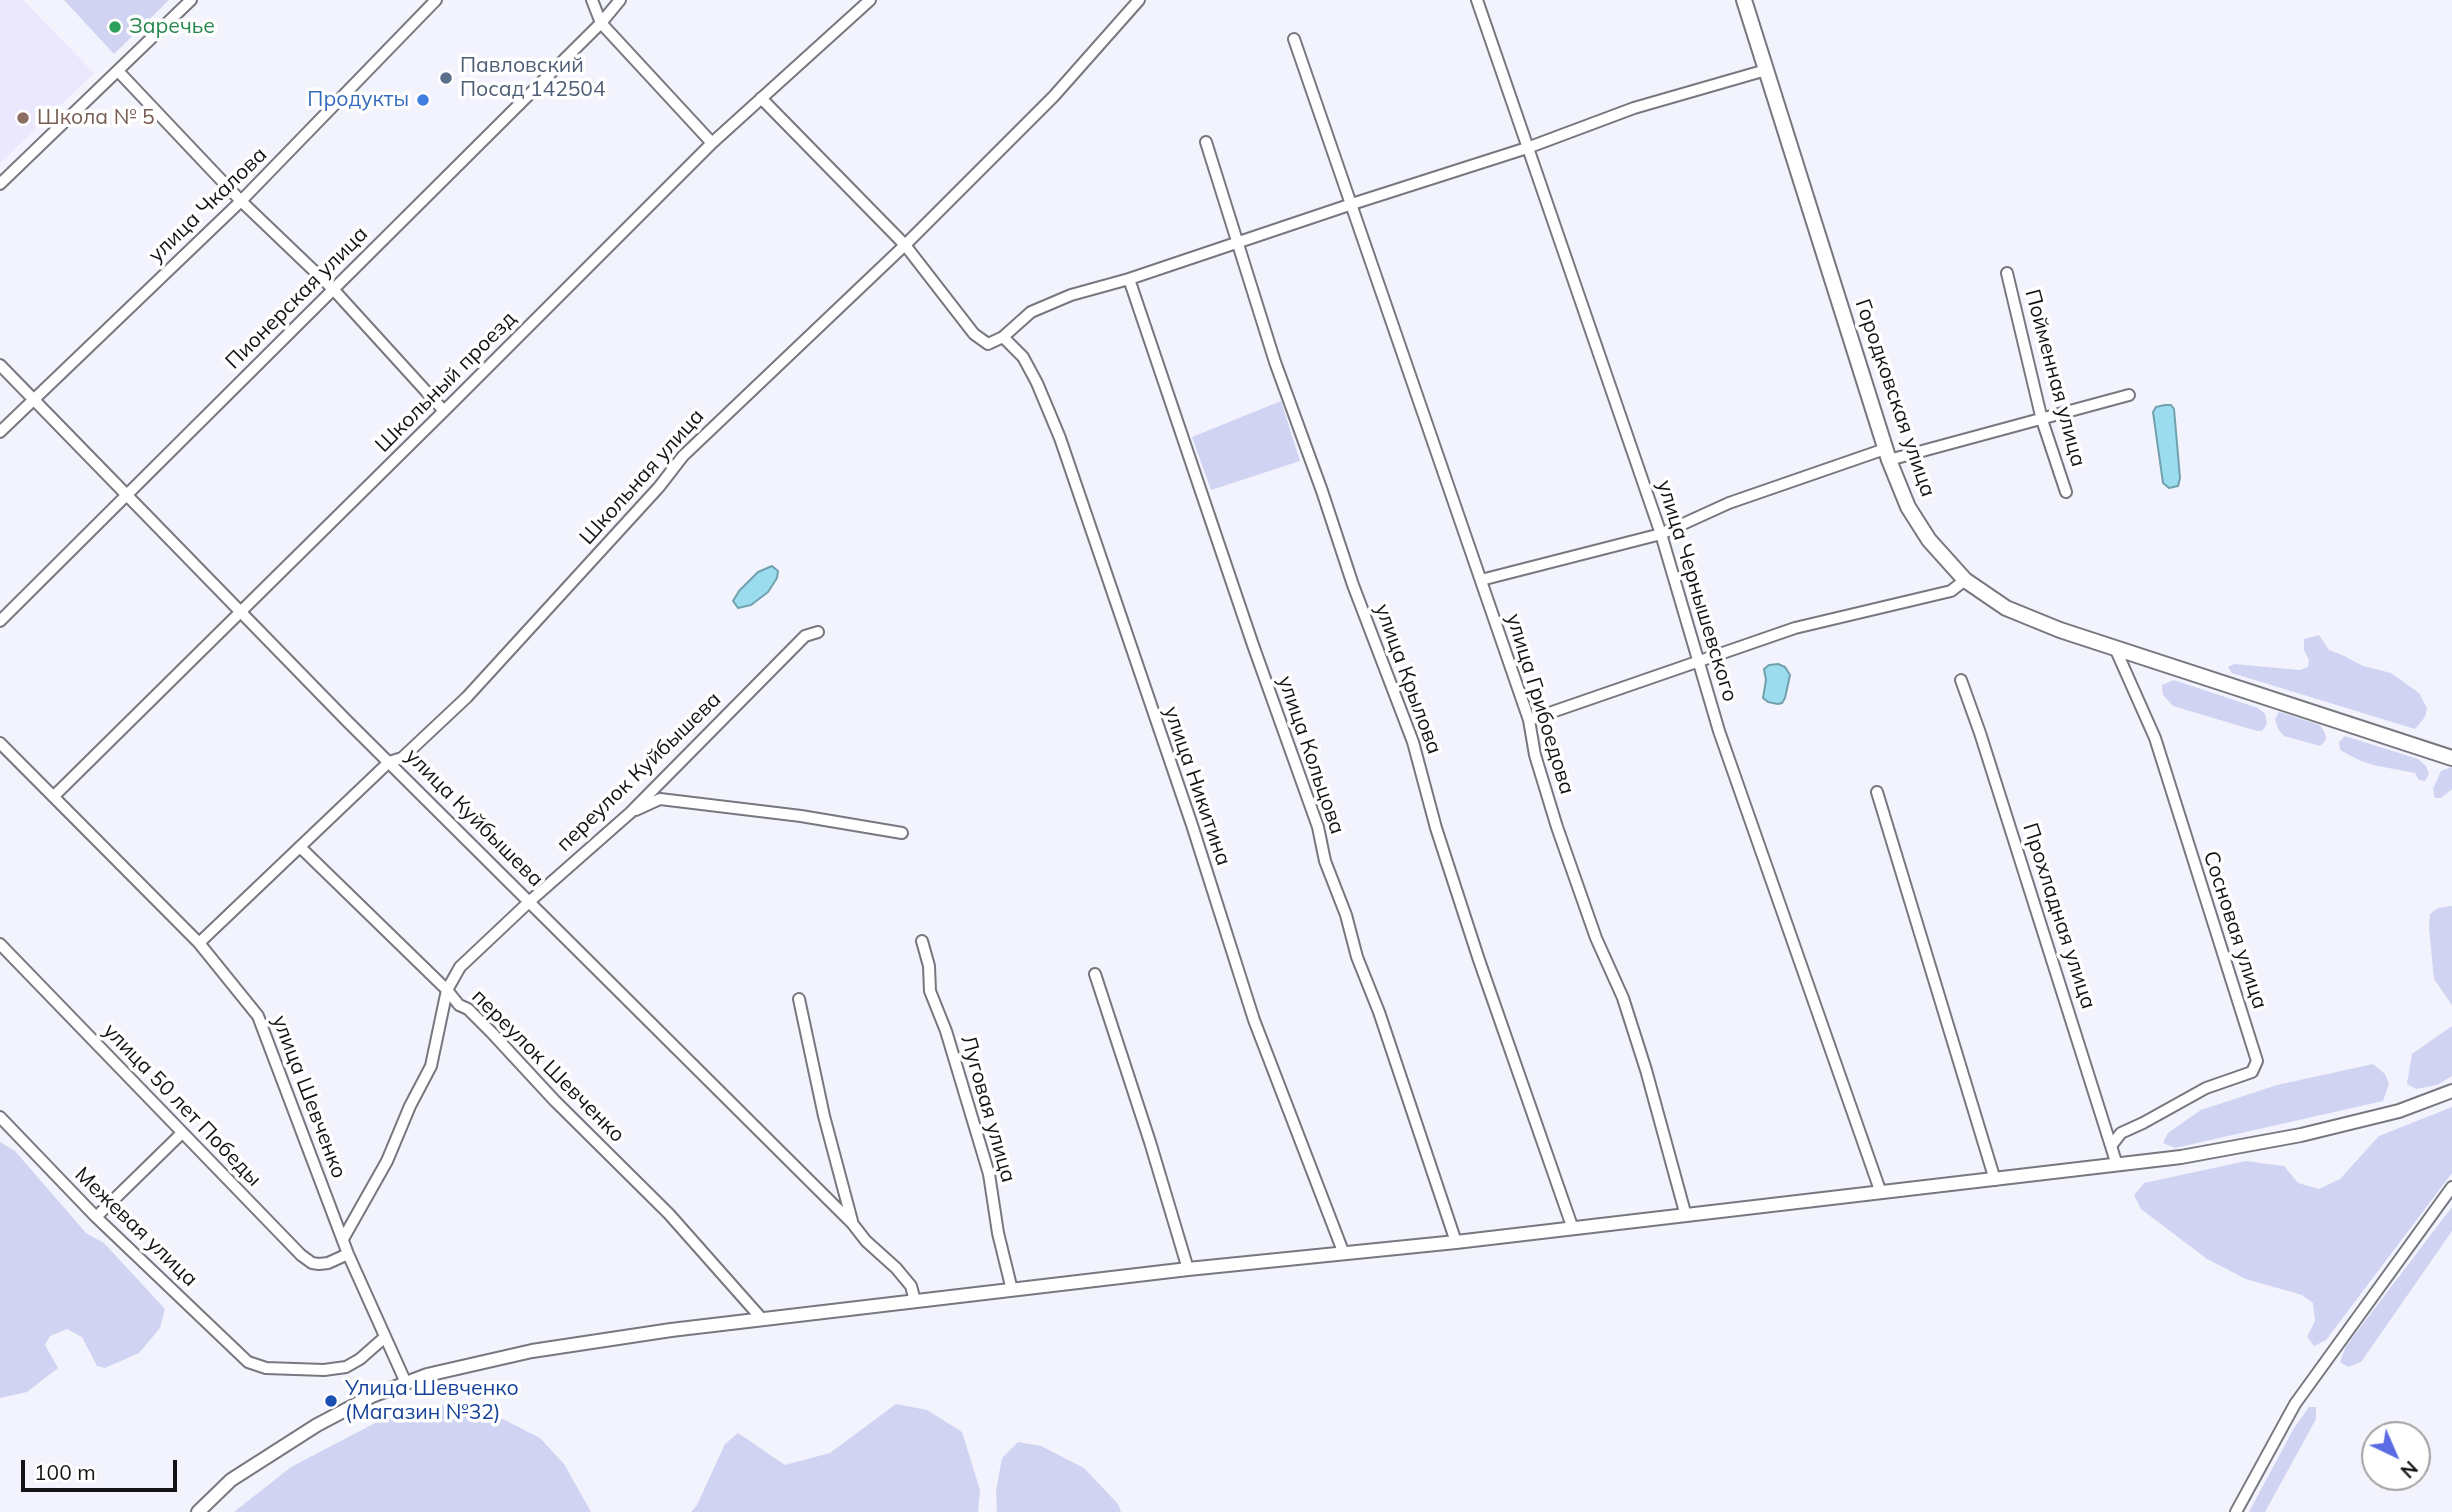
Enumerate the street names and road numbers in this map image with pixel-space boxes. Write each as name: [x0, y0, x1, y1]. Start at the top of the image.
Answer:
street label: улица Чкалова: [144, 142, 272, 268]
street label: Пионерская улица: [221, 222, 373, 374]
street label: Пойменная улица: [2019, 287, 2091, 469]
street label: Городковская улица: [1849, 296, 1941, 500]
street label: Школьный проезд: [370, 306, 522, 458]
street label: Школьная улица: [575, 404, 709, 550]
street label: улица Чернышевского: [1651, 477, 1743, 705]
street label: улица Крылова: [1369, 600, 1447, 758]
street label: улица Грибоедова: [1501, 611, 1579, 797]
street label: улица Кольцова: [1272, 673, 1350, 837]
street label: переулок Куйбышева: [552, 687, 726, 857]
street label: улица Никитина: [1158, 703, 1236, 869]
street label: улица Куйбышева: [400, 744, 548, 892]
street label: Прохладная улица: [2017, 820, 2101, 1012]
street label: Сосновая улица: [2198, 848, 2272, 1012]
street label: переулок Шевченко: [466, 984, 630, 1148]
street label: улица Шевченко: [266, 1012, 352, 1182]
street label: улица 50 лет Победы: [98, 1018, 266, 1192]
street label: Луговая улица: [955, 1033, 1021, 1185]
street label: Межевая улица: [69, 1162, 203, 1292]

